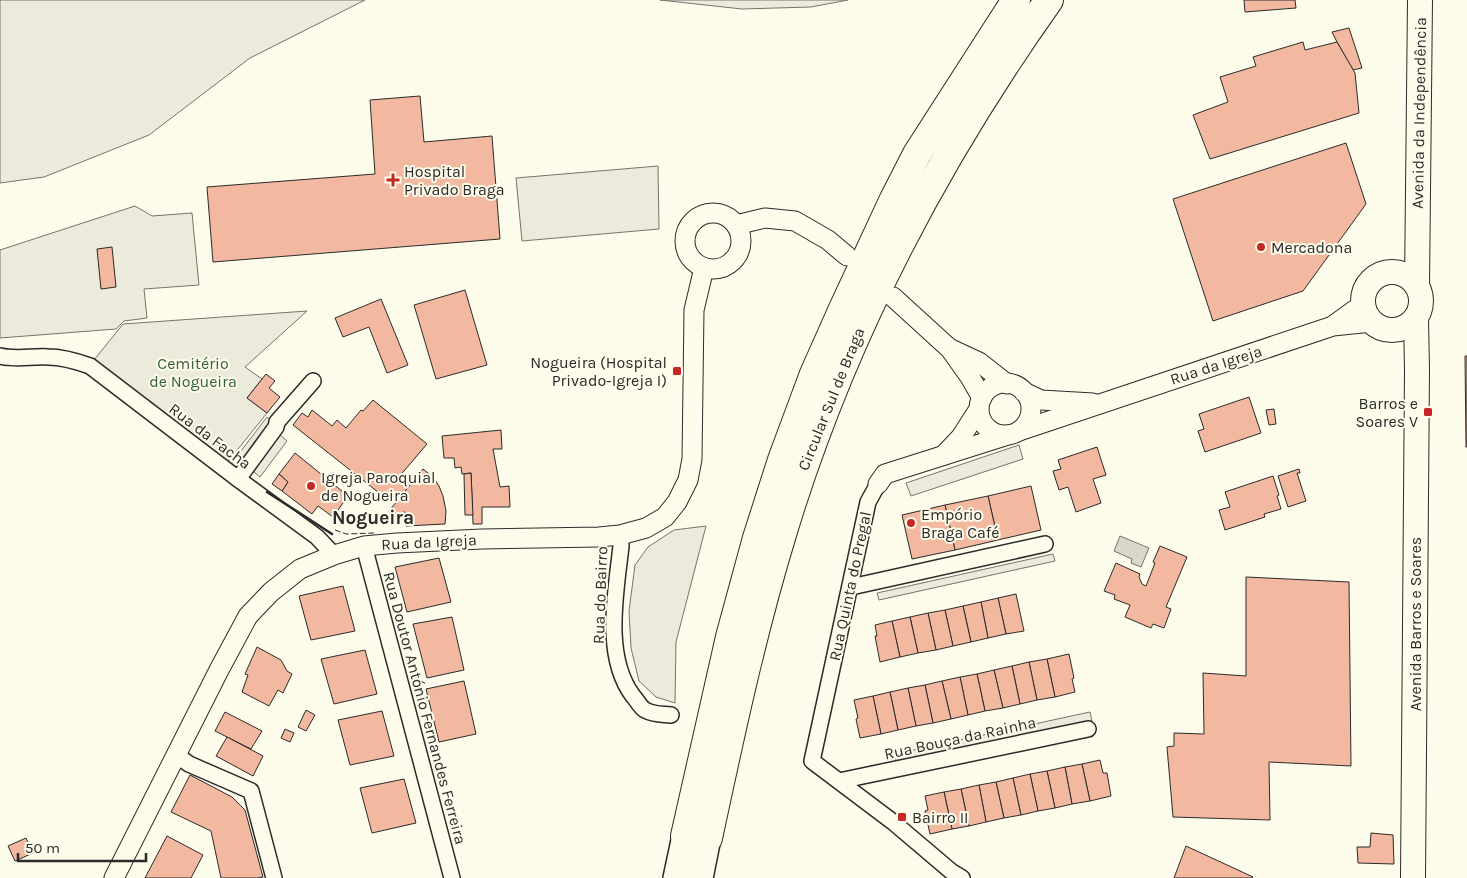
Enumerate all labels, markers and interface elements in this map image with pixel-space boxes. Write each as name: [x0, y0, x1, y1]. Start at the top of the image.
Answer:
street label: Avenida da Independência: [1408, 17, 1430, 209]
place label: Hospital Privado Braga: [404, 162, 505, 199]
marker: Hospital Privado Braga: [386, 173, 400, 187]
place label: Mercadona: [1271, 238, 1352, 257]
marker: Mercadona: [1255, 241, 1267, 253]
street label: Circular Sul de Braga: [794, 325, 868, 473]
street label: Rua da Igreja: [1168, 341, 1264, 389]
place label: Nogueira (Hospital Privado-Igreja I): [530, 353, 667, 390]
park label: Cemitério de Nogueira: [149, 354, 237, 391]
marker: Nogueira (Hospital Privado-Igreja I): [671, 365, 683, 377]
place label: Barros e Soares V: [1356, 394, 1418, 431]
street label: Rua da Facha: [165, 399, 255, 473]
marker: Barros e Soares V: [1422, 406, 1434, 418]
place label: Igreja Paroquial de Nogueira: [321, 468, 435, 505]
marker: Igreja Paroquial de Nogueira: [305, 480, 317, 492]
place label: Empório Braga Café: [921, 505, 1000, 542]
district label: Nogueira: [332, 507, 414, 529]
street label: Rua Quinta do Pregal: [825, 509, 875, 663]
marker: Empório Braga Café: [905, 517, 917, 529]
street label: Rua da Igreja: [381, 530, 477, 554]
street label: Avenida Barros e Soares: [1406, 537, 1425, 711]
street label: Rua do Bairro: [589, 546, 611, 644]
street label: Rua Doutor António Fernandes Ferreira: [379, 570, 471, 846]
street label: Rua Bouça da Rainha: [882, 713, 1038, 763]
place label: Bairro II: [912, 808, 969, 827]
marker: Bairro II: [896, 811, 908, 823]
scale bar: [18, 830, 145, 862]
text: 50 m: [25, 839, 60, 857]

